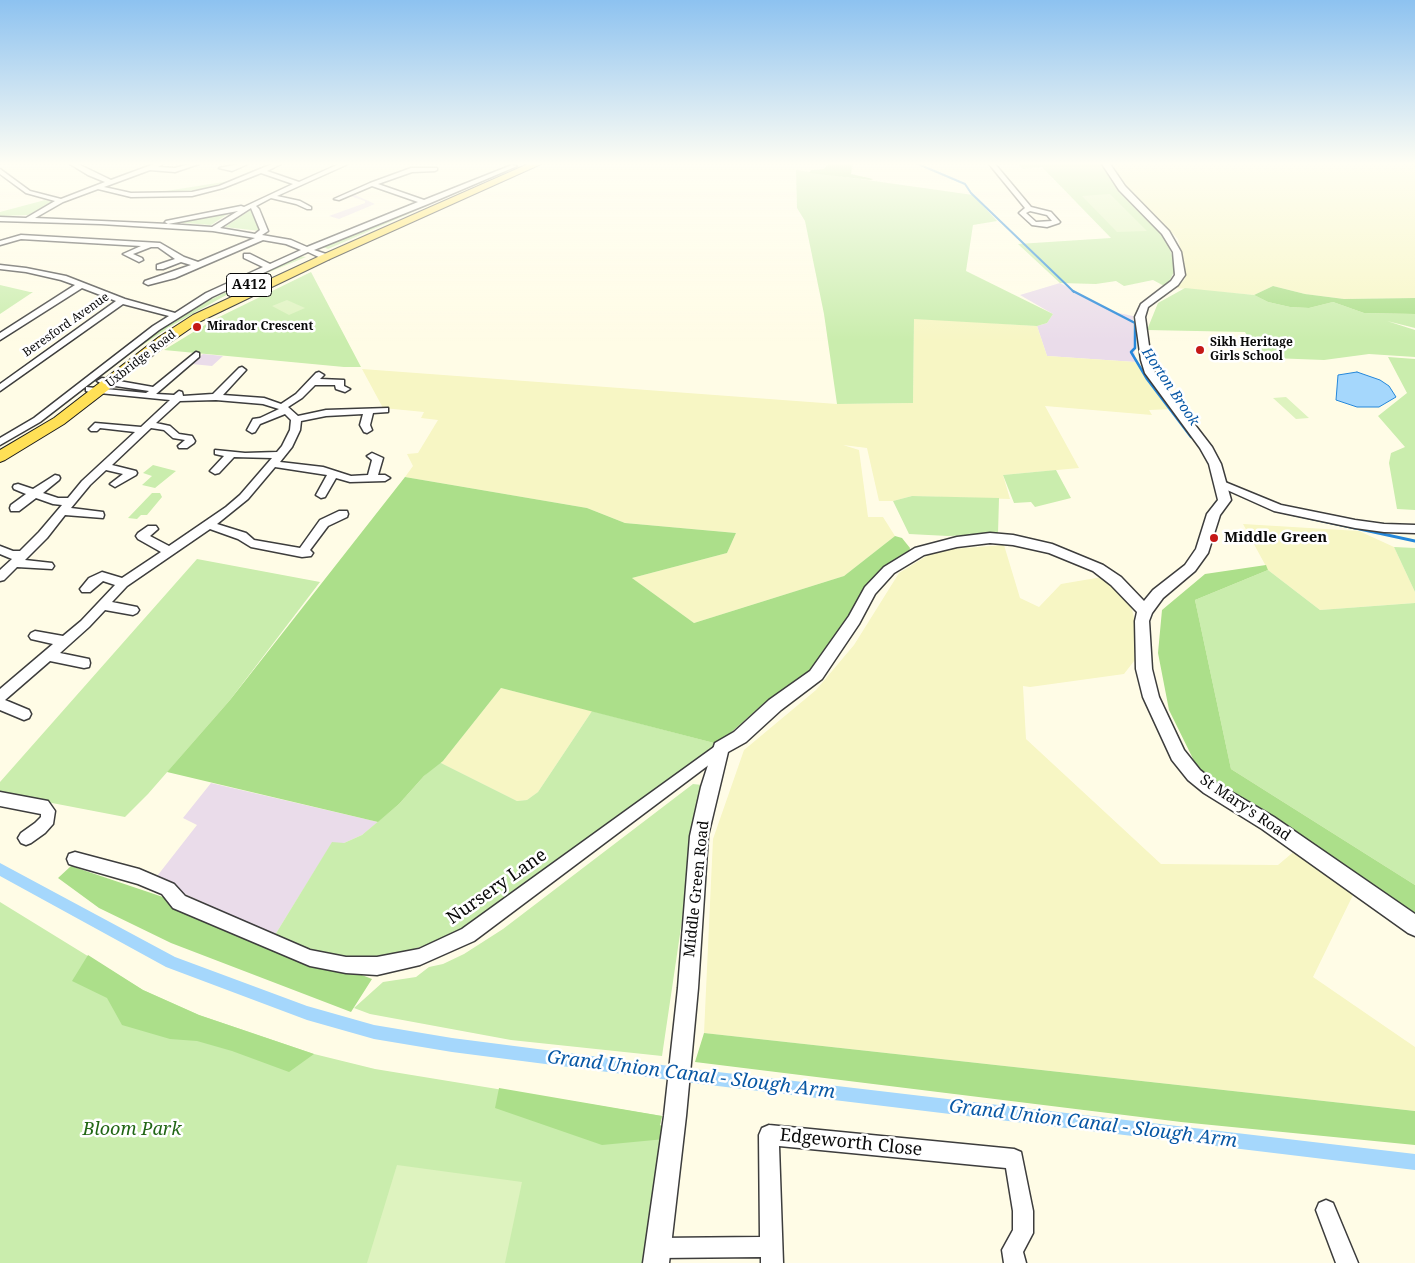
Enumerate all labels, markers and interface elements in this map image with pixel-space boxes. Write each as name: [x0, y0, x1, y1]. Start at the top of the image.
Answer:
road number: A412: [226, 274, 272, 296]
street label: Beresford Avenue: [20, 290, 112, 360]
place label: Mirador Crescent: [207, 320, 313, 334]
marker: Mirador Crescent: [191, 321, 203, 333]
street label: Uxbridge Road: [103, 327, 179, 391]
place label: Sikh Heritage Girls School: [1210, 336, 1293, 364]
marker: Sikh Heritage Girls School: [1194, 344, 1206, 356]
water label: Horton Brook: [1138, 345, 1202, 429]
place label: Middle Green: [1224, 529, 1327, 547]
marker: Middle Green: [1208, 532, 1220, 544]
street label: St Mary's Road: [1196, 771, 1294, 845]
street label: Middle Green Road: [681, 820, 713, 958]
street label: Nursery Lane: [443, 845, 551, 929]
water label: Grand Union Canal - Slough Arm: [546, 1046, 836, 1104]
water label: Grand Union Canal - Slough Arm: [948, 1095, 1238, 1153]
park label: Bloom Park: [83, 1119, 181, 1141]
street label: Edgeworth Close: [779, 1125, 923, 1161]

